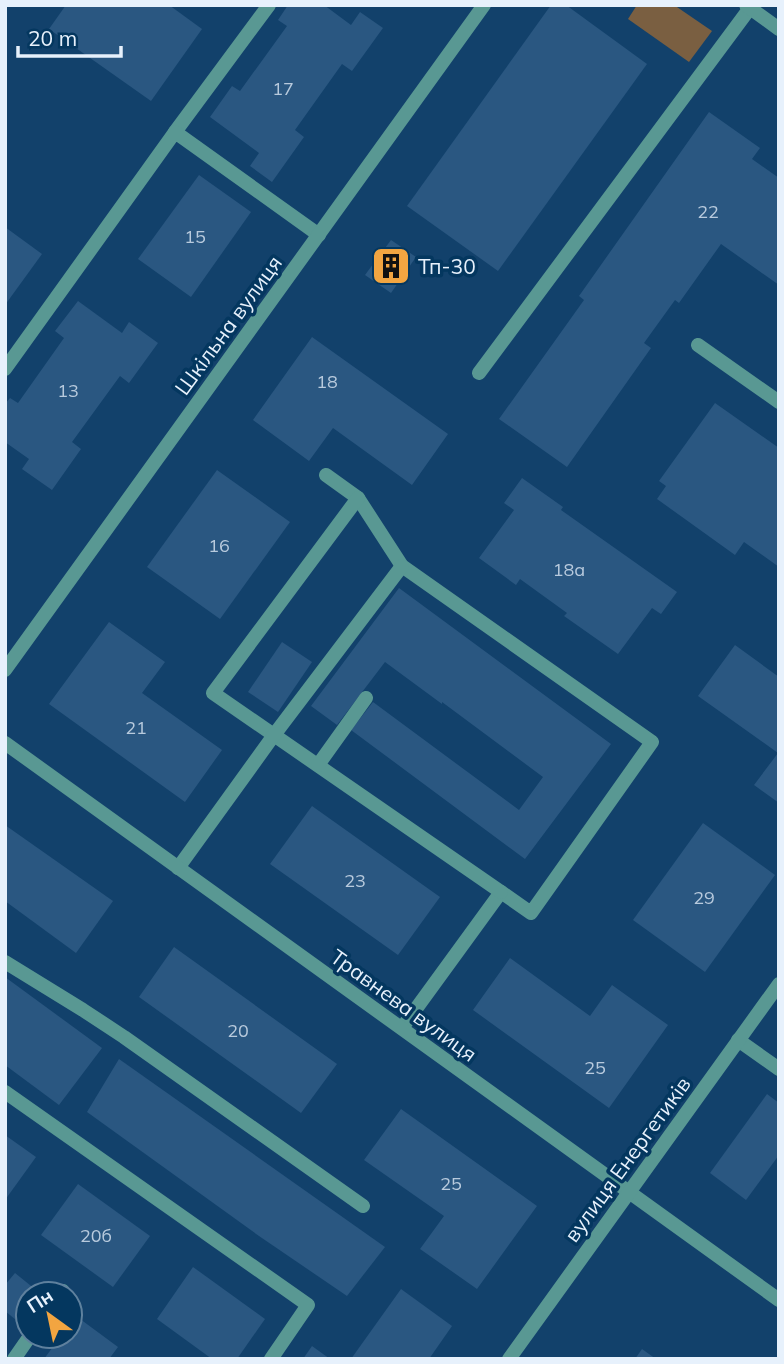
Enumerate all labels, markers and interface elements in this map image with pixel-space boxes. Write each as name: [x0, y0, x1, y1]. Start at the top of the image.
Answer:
scale bar: [18, 14, 121, 58]
text: 20 m: [28, 25, 77, 51]
house number: 17: [272, 77, 294, 100]
house number: 22: [697, 200, 719, 223]
house number: 15: [184, 225, 206, 248]
building icon: Тп-30: [370, 245, 412, 287]
street label: Шкільна вулиця: [169, 250, 287, 400]
place label: Тп-30: [418, 253, 476, 279]
house number: 18: [316, 370, 338, 393]
house number: 13: [57, 379, 79, 402]
house number: 16: [208, 534, 230, 557]
house number: 18а: [553, 558, 585, 581]
house number: 21: [125, 716, 147, 739]
house number: 23: [344, 869, 366, 892]
house number: 29: [693, 886, 715, 909]
street label: Травнева вулиця: [326, 943, 482, 1067]
house number: 20: [227, 1019, 249, 1042]
house number: 25: [584, 1056, 606, 1079]
street label: вулиця Енергетиків: [558, 1071, 696, 1247]
house number: 25: [440, 1172, 462, 1195]
house number: 20б: [80, 1224, 112, 1247]
north arrow: [14, 1280, 84, 1350]
text: Пн: [22, 1283, 57, 1318]

